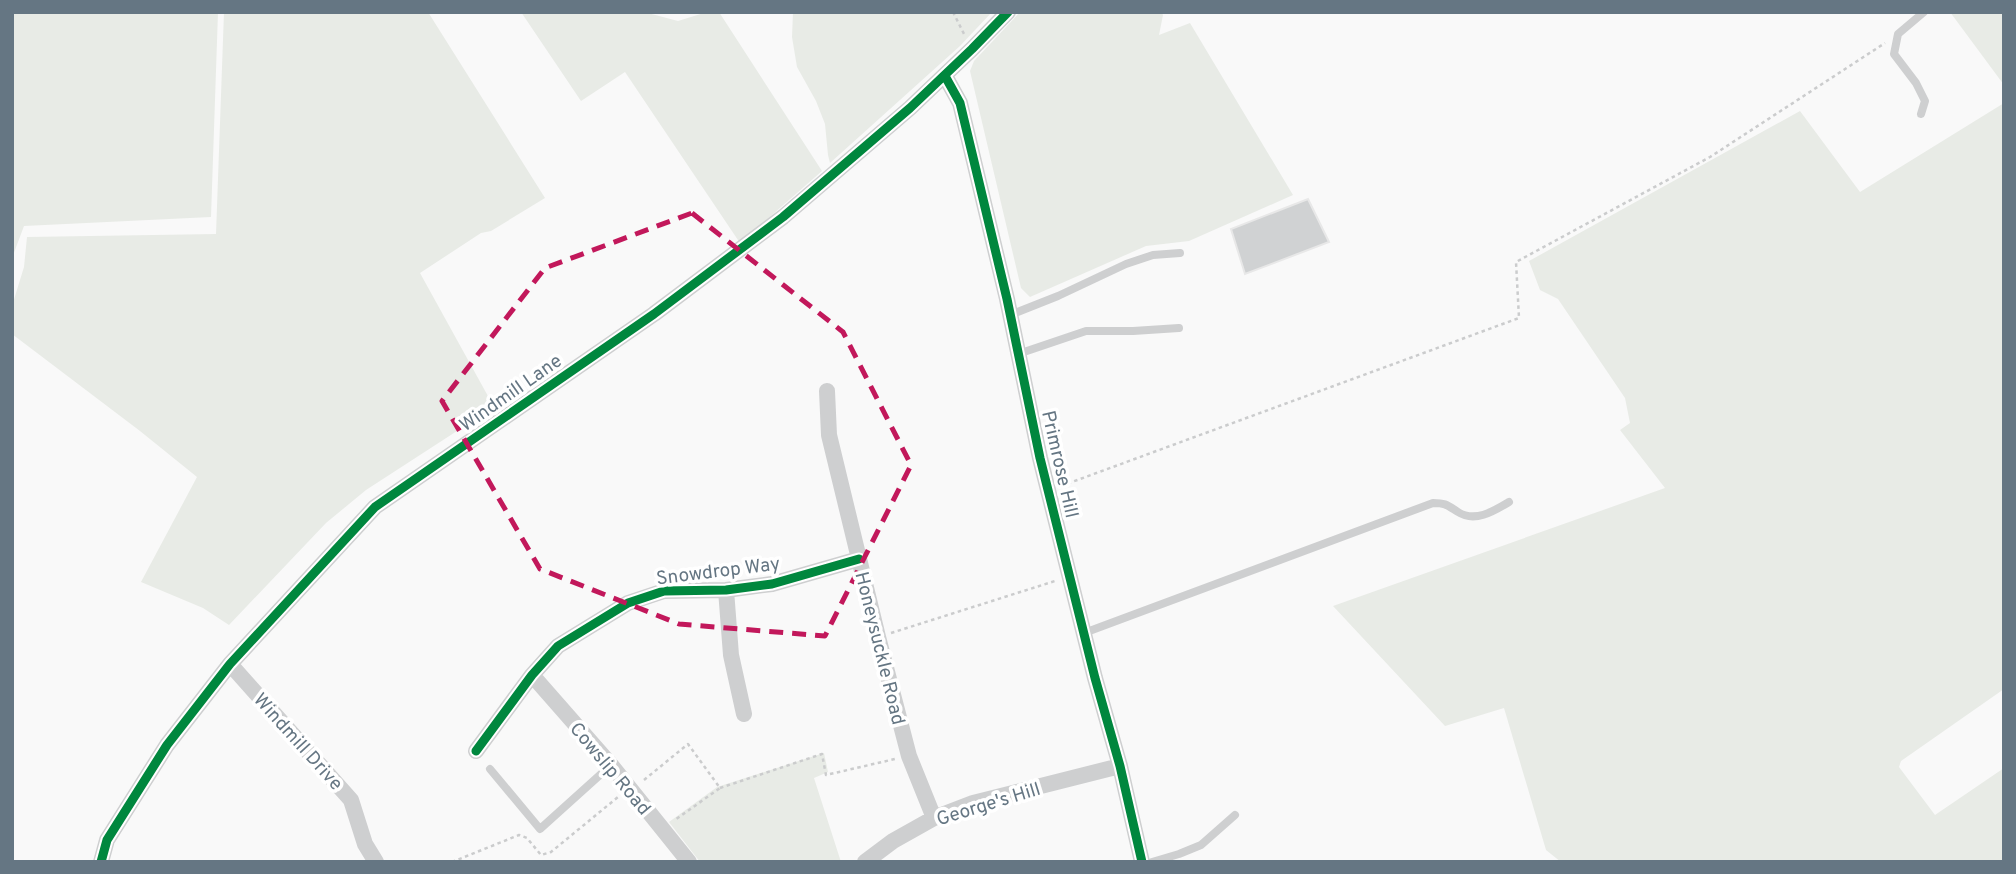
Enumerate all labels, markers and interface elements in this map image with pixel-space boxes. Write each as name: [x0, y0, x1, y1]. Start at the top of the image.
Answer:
street label: Windmill Lane: [455, 349, 567, 438]
street label: Primrose Hill: [1035, 409, 1083, 520]
street label: Snowdrop Way: [655, 552, 782, 591]
street label: Honeysuckle Road: [848, 569, 910, 728]
street label: Windmill Drive: [248, 689, 348, 796]
street label: Cowslip Road: [564, 718, 655, 821]
street label: George's Hill: [934, 778, 1043, 832]

